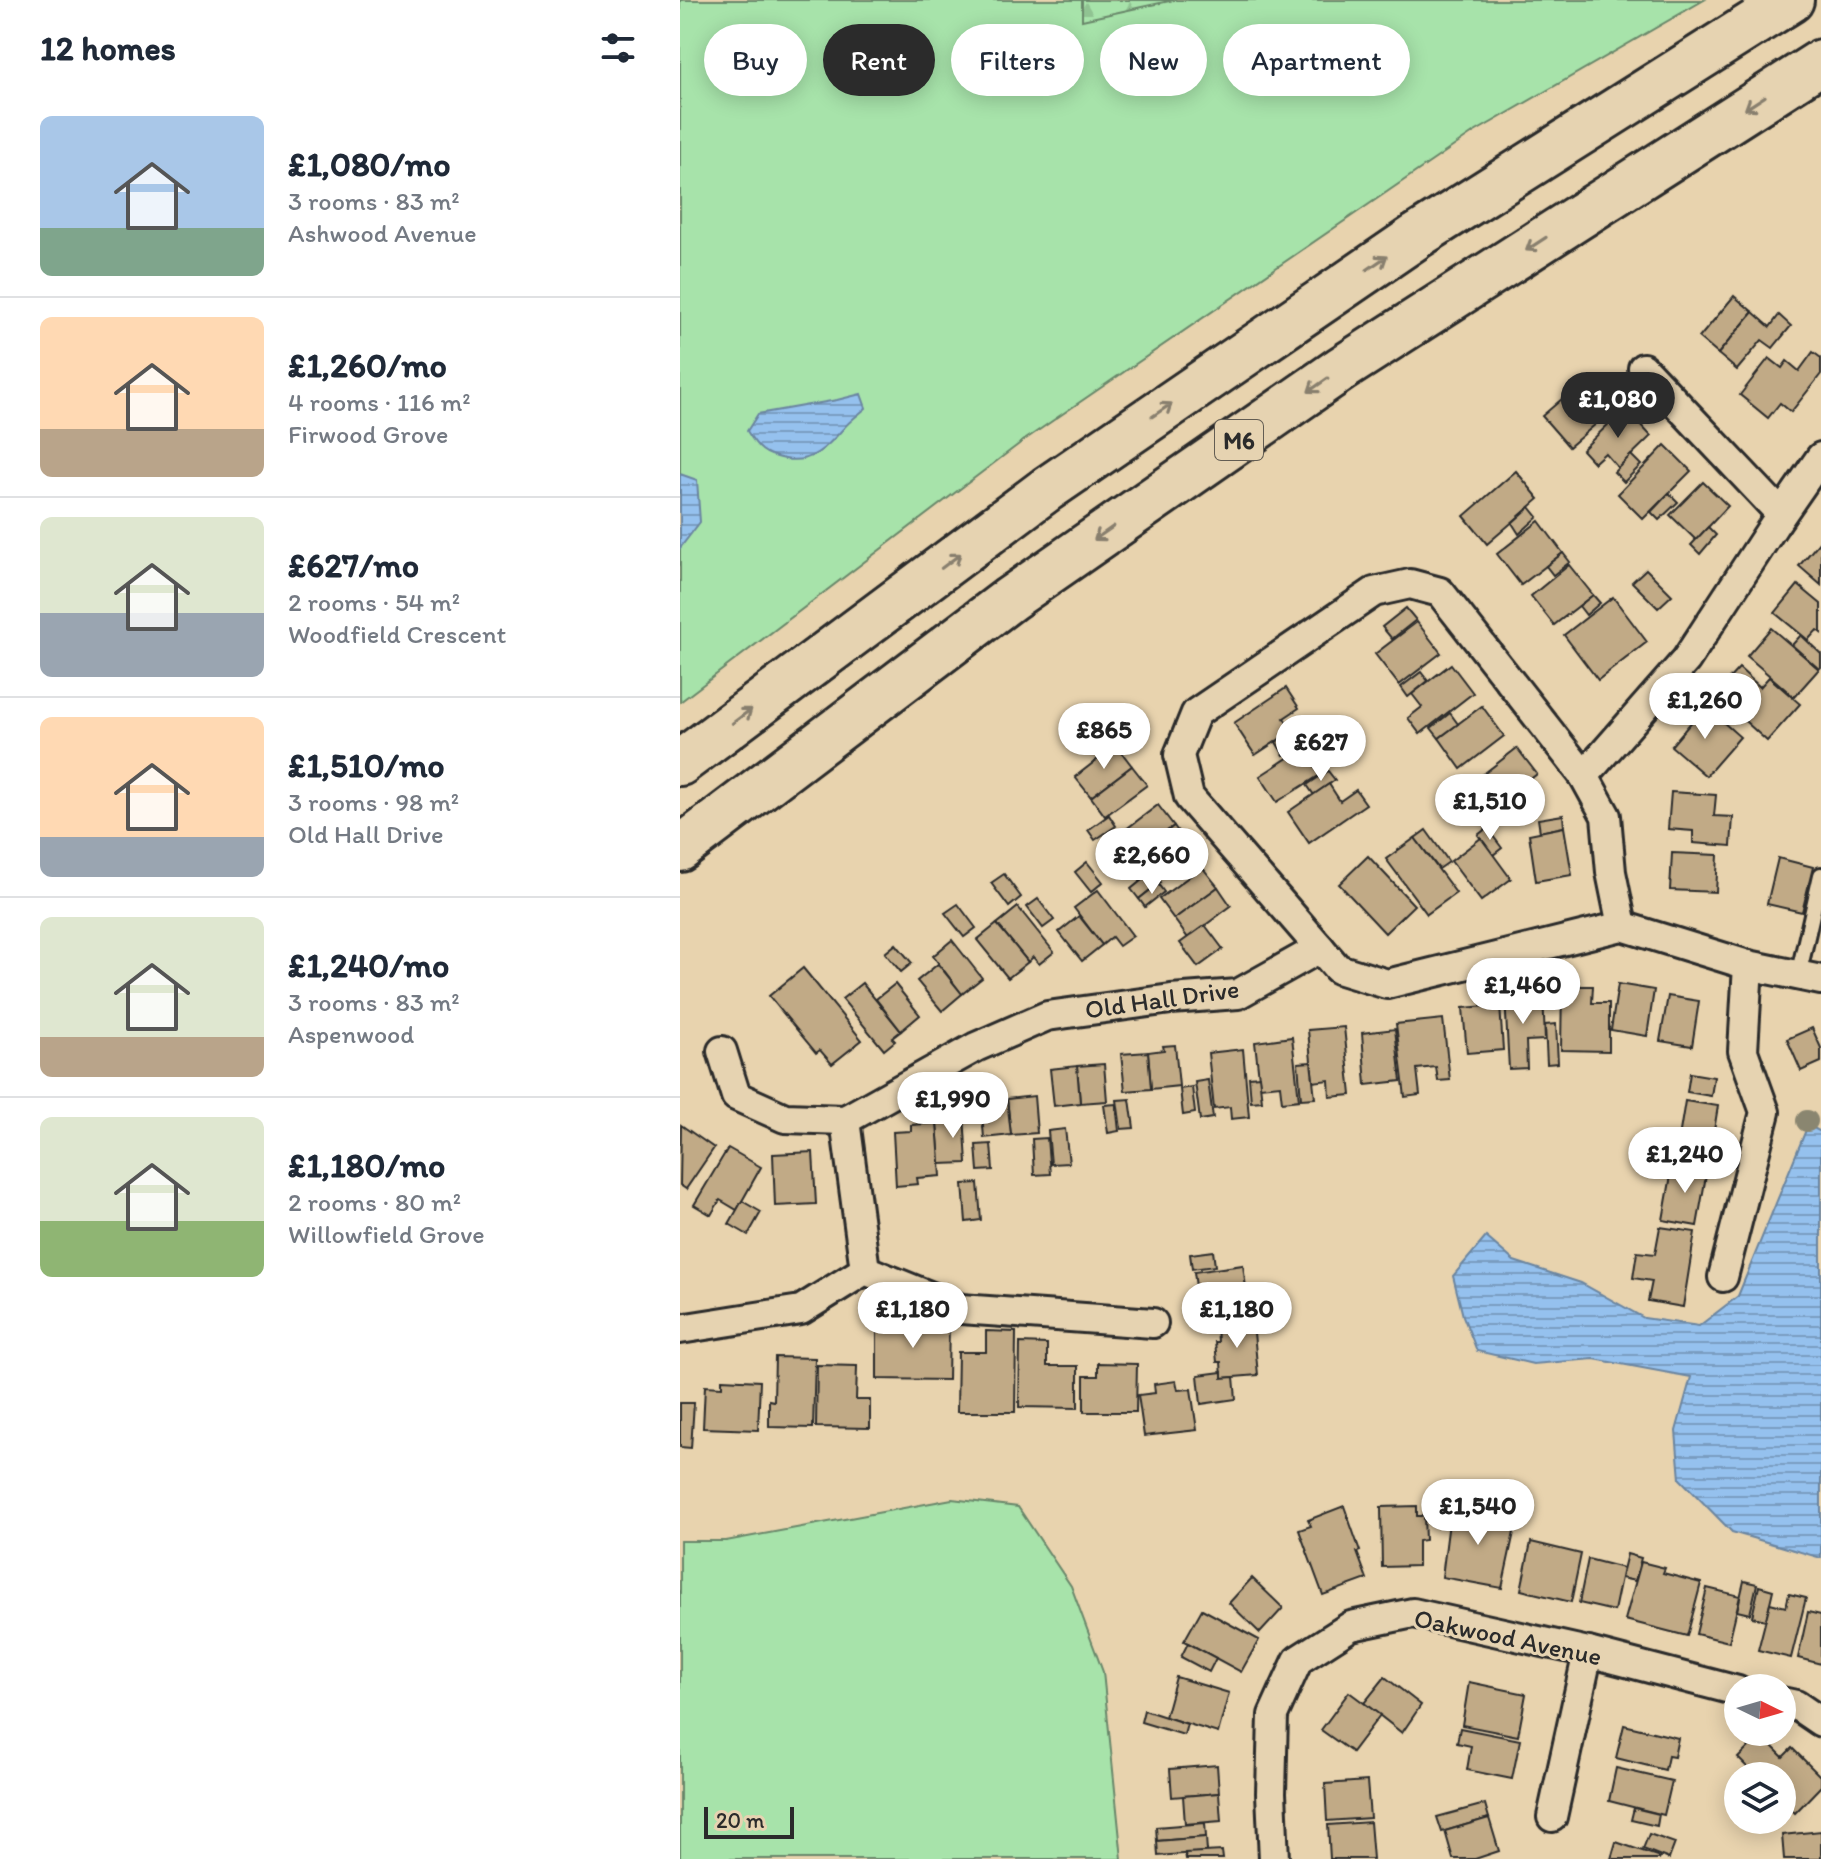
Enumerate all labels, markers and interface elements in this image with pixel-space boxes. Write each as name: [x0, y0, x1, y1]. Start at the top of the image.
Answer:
chip: Buy: [704, 24, 807, 96]
chip: Rent: [823, 24, 935, 96]
chip: Filters: [951, 24, 1084, 96]
chip: New: [1100, 24, 1207, 96]
chip: Apartment: [1223, 24, 1410, 96]
icon: filters: [596, 26, 640, 70]
text: 12 homes: [40, 28, 176, 69]
one-way arrow: [1744, 96, 1767, 112]
text: £1,080/mo: [288, 144, 451, 185]
icon: home: [104, 148, 200, 244]
text: 3 rooms · 83 m²: [288, 185, 460, 217]
text: Ashwood Avenue: [288, 217, 477, 249]
one-way arrow: [1525, 236, 1548, 252]
one-way arrow: [1366, 255, 1388, 271]
text: £1,260/mo: [288, 345, 447, 386]
icon: home: [104, 349, 200, 445]
pin: £1,080: [1553, 372, 1683, 440]
one-way arrow: [1307, 377, 1329, 393]
text: £1,080: [1579, 382, 1657, 414]
text: 4 rooms · 116 m²: [288, 386, 471, 418]
one-way arrow: [1151, 402, 1173, 418]
text: Firwood Grove: [288, 418, 448, 450]
road number: M6: [1215, 420, 1263, 460]
one-way arrow: [1094, 525, 1116, 541]
text: £627/mo: [288, 545, 419, 586]
icon: home: [104, 549, 200, 645]
one-way arrow: [940, 552, 961, 569]
text: 2 rooms · 54 m²: [288, 586, 460, 618]
text: Woodfield Crescent: [288, 618, 506, 650]
pin: £1,260: [1640, 673, 1770, 741]
text: £1,260: [1667, 683, 1743, 715]
pin: £865: [1057, 703, 1151, 771]
one-way arrow: [731, 708, 753, 725]
text: £865: [1076, 713, 1132, 745]
pin: £627: [1274, 715, 1368, 783]
text: £627: [1294, 725, 1348, 757]
text: £1,510/mo: [288, 745, 445, 786]
icon: home: [104, 749, 200, 845]
pin: £1,510: [1425, 774, 1555, 842]
text: £1,510: [1453, 784, 1527, 816]
text: 3 rooms · 98 m²: [288, 786, 459, 818]
text: Old Hall Drive: [288, 818, 444, 850]
pin: £2,660: [1087, 828, 1217, 896]
text: £2,660: [1113, 838, 1191, 870]
text: £1,240/mo: [288, 945, 449, 986]
icon: home: [104, 949, 200, 1045]
pin: £1,460: [1458, 958, 1588, 1026]
text: £1,460: [1484, 968, 1562, 1000]
street label: Old Hall Drive: [1083, 972, 1241, 1026]
text: 3 rooms · 83 m²: [288, 986, 460, 1018]
text: Aspenwood: [288, 1018, 414, 1050]
pin: £1,990: [888, 1072, 1018, 1140]
text: £1,990: [915, 1082, 991, 1114]
pin: £1,240: [1620, 1127, 1750, 1195]
text: £1,240: [1646, 1137, 1724, 1169]
text: £1,180/mo: [288, 1145, 446, 1186]
icon: home: [104, 1149, 200, 1245]
text: 2 rooms · 80 m²: [288, 1186, 461, 1218]
text: Willowfield Grove: [288, 1218, 485, 1250]
pin: £1,180: [848, 1282, 978, 1350]
pin: £1,180: [1172, 1282, 1302, 1350]
text: £1,180: [876, 1292, 950, 1324]
text: £1,180: [1200, 1292, 1274, 1324]
pin: £1,540: [1413, 1479, 1543, 1547]
text: £1,540: [1439, 1489, 1517, 1521]
street label: Oakwood Avenue: [1411, 1601, 1605, 1673]
north arrow: [1724, 1674, 1796, 1746]
map controls: [1724, 1674, 1796, 1834]
button: layers: [1724, 1762, 1796, 1834]
scale bar: [704, 1803, 794, 1839]
text: 20 m: [716, 1807, 765, 1834]

